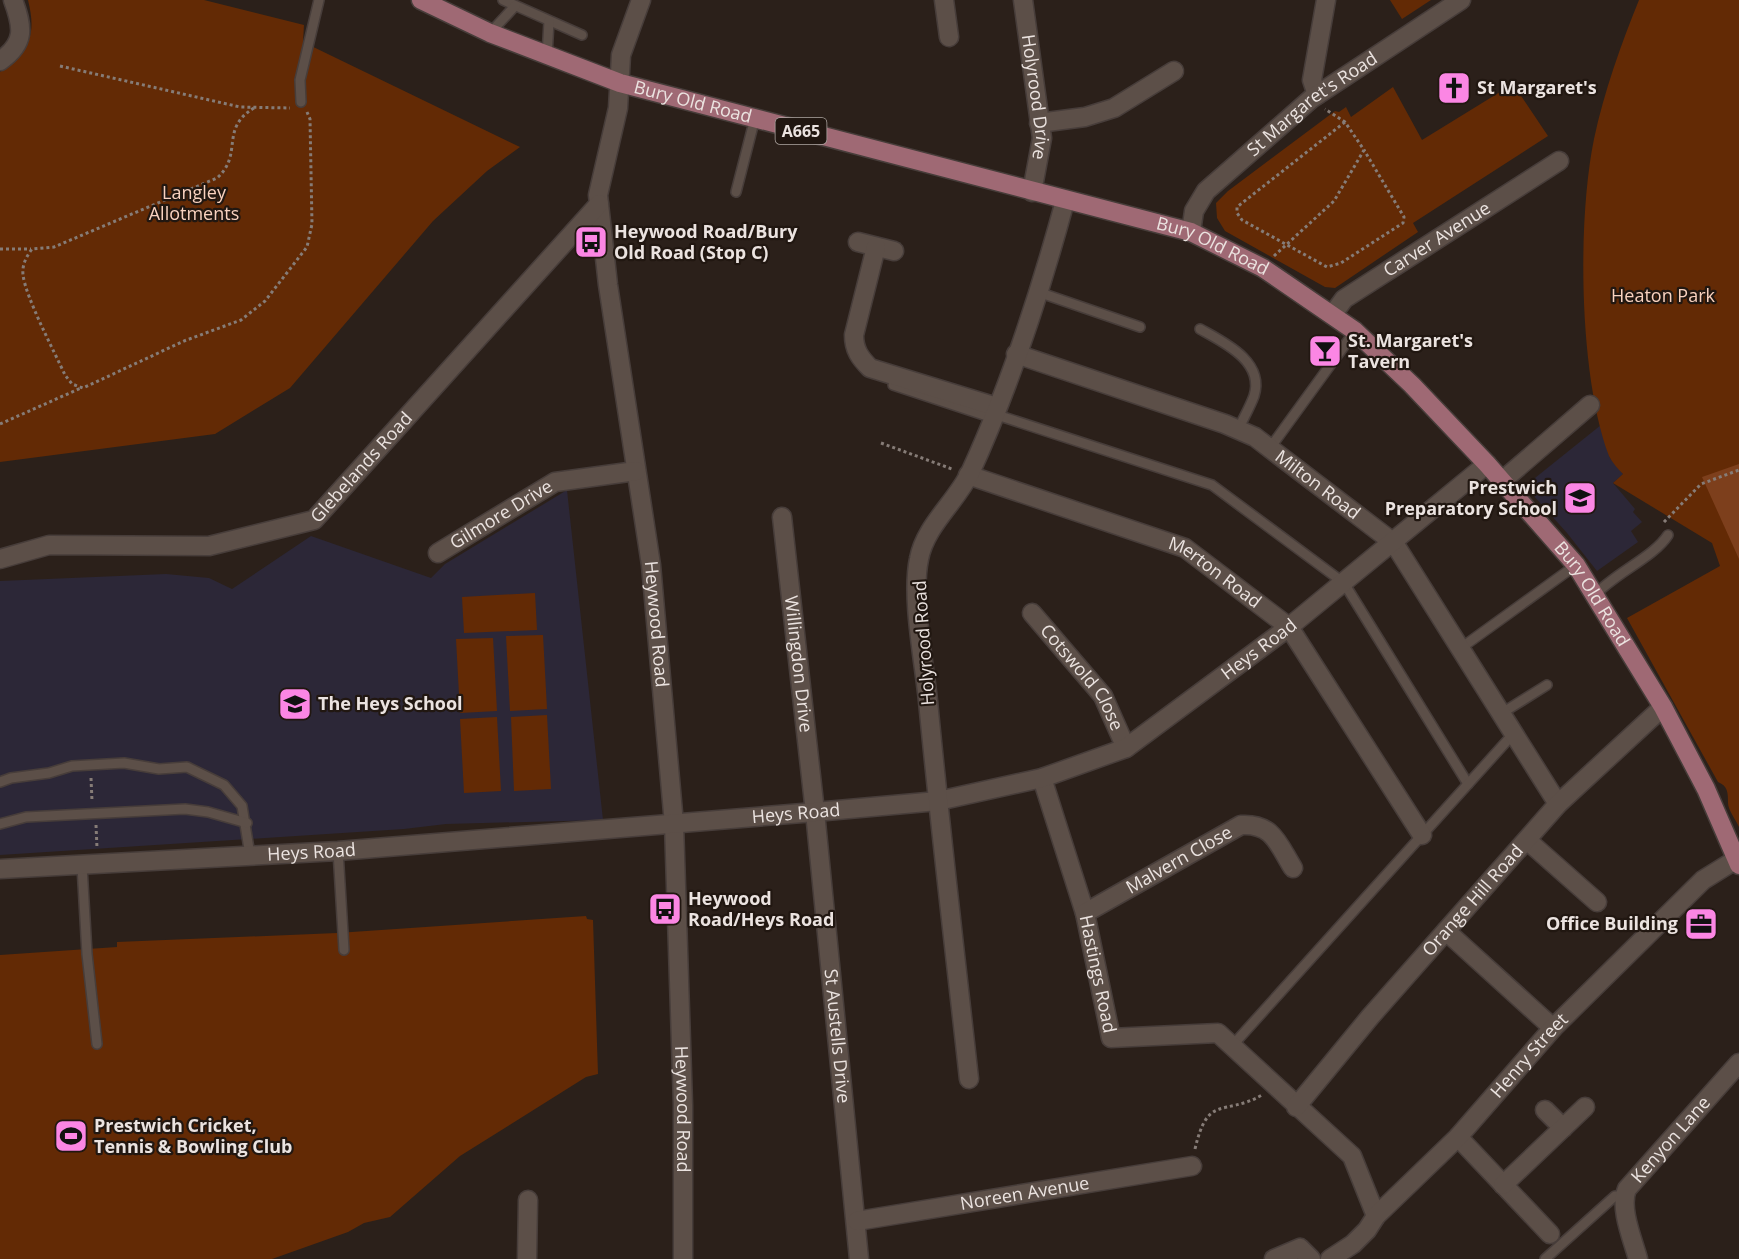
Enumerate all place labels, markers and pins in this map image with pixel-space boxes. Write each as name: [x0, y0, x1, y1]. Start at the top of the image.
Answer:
church icon: St Margaret's: [1436, 70, 1472, 106]
place label: St Margaret's: [1477, 75, 1597, 99]
place label: Heywood Road/Bury Old Road (Stop C): [614, 219, 798, 264]
bus stop icon: Heywood Road/Bury Old Road (Stop C): [573, 224, 609, 260]
place label: St. Margaret's Tavern: [1348, 328, 1473, 373]
bar icon: St. Margaret's Tavern: [1307, 333, 1343, 369]
place label: Prestwich Preparatory School: [1385, 475, 1557, 520]
school or university icon: Prestwich Preparatory School: [1562, 480, 1598, 516]
school or university icon: The Heys School: [277, 686, 313, 722]
place label: The Heys School: [318, 691, 463, 715]
place label: Heywood Road/Heys Road: [688, 886, 834, 931]
bus stop icon: Heywood Road/Heys Road: [647, 891, 683, 927]
office icon: Office Building: [1683, 906, 1719, 942]
place label: Office Building: [1546, 911, 1678, 935]
place label: Prestwich Cricket, Tennis & Bowling Club: [94, 1113, 293, 1158]
sports icon: Prestwich Cricket, Tennis & Bowling Club: [53, 1118, 89, 1154]

